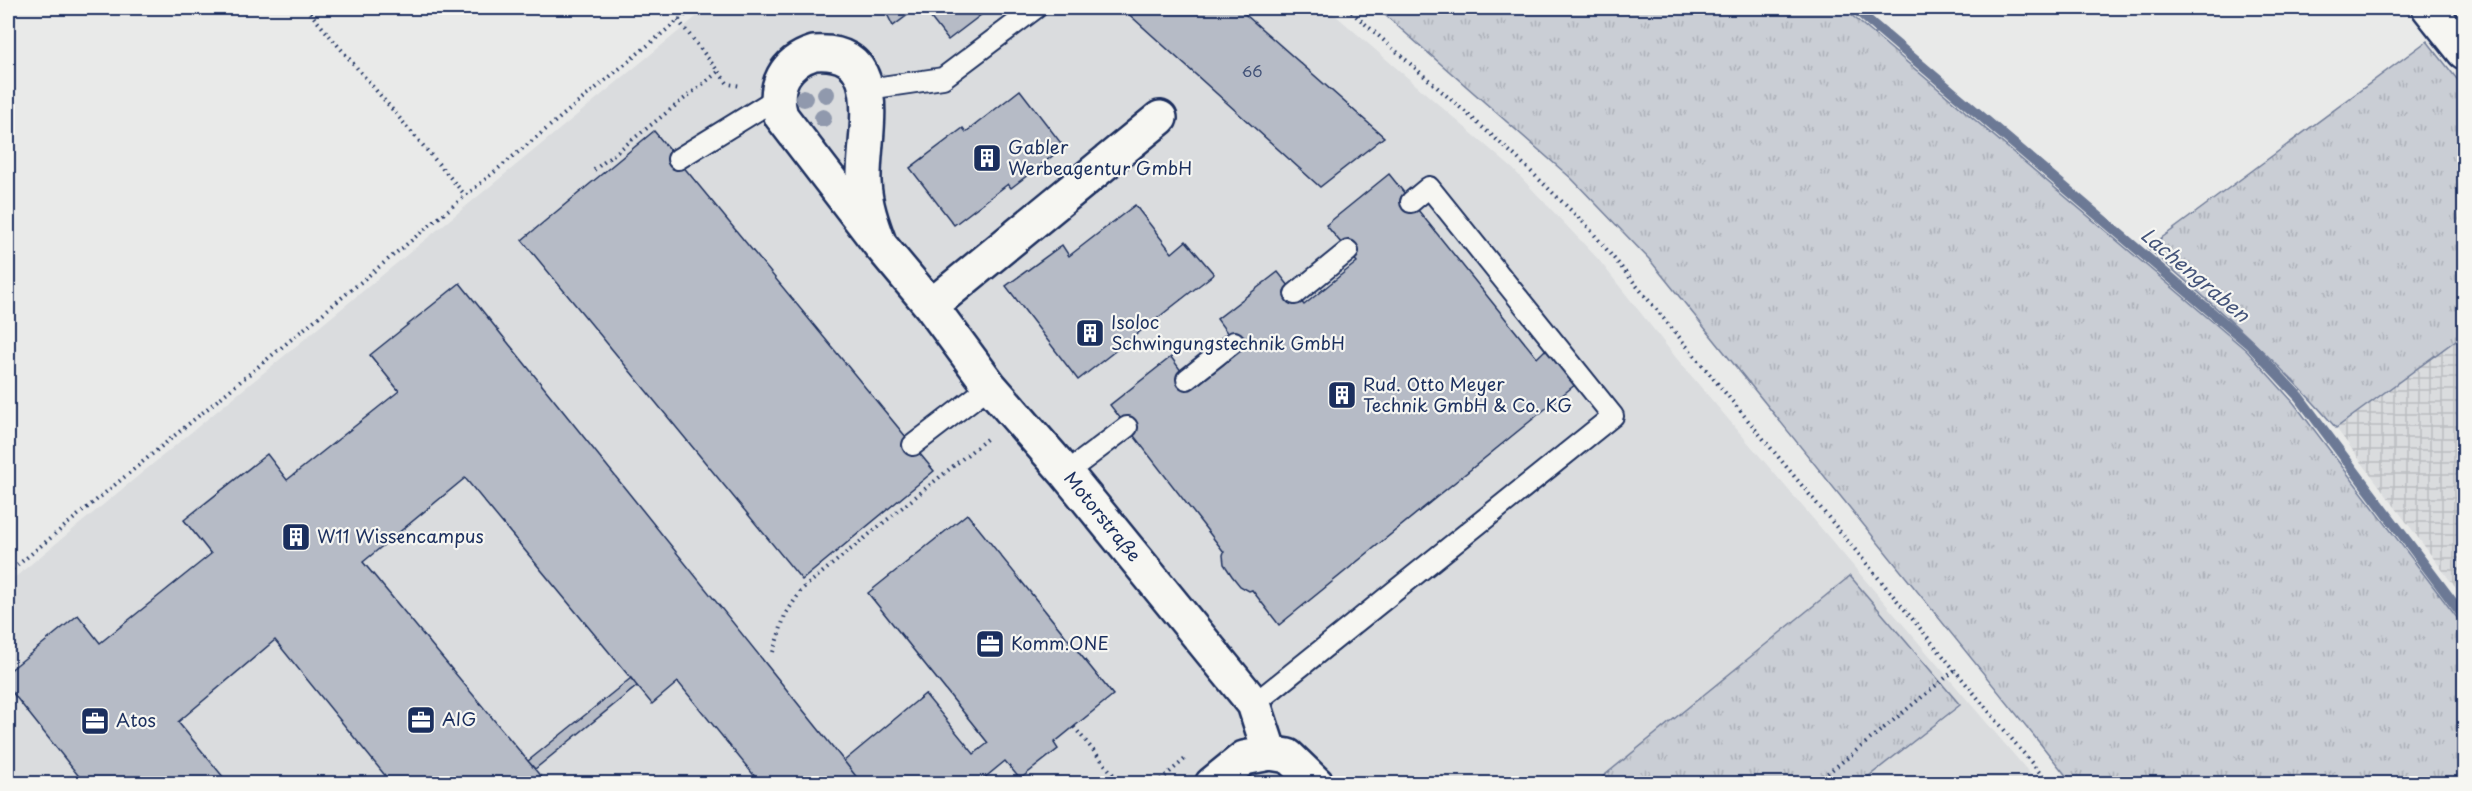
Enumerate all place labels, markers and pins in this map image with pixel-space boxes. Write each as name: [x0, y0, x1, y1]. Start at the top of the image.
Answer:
place label: Gabler Werbeagentur GmbH: [1008, 133, 1192, 181]
building icon: Gabler Werbeagentur GmbH: [971, 142, 1003, 174]
place label: Isoloc Schwingungstechnik GmbH: [1111, 308, 1345, 356]
building icon: Isoloc Schwingungstechnik GmbH: [1074, 317, 1106, 349]
place label: Rud. Otto Meyer Technik GmbH & Co. KG: [1363, 370, 1572, 418]
building icon: Rud. Otto Meyer Technik GmbH & Co. KG: [1326, 379, 1358, 411]
building icon: W11 Wissencampus: [280, 521, 312, 553]
place label: W11 Wissencampus: [317, 522, 484, 549]
office icon: Komm.ONE: [974, 628, 1006, 660]
place label: Komm.ONE: [1011, 629, 1109, 656]
office icon: AIG: [405, 704, 437, 736]
office icon: Atos: [79, 705, 111, 737]
place label: AIG: [442, 705, 476, 732]
place label: Atos: [116, 706, 156, 733]

